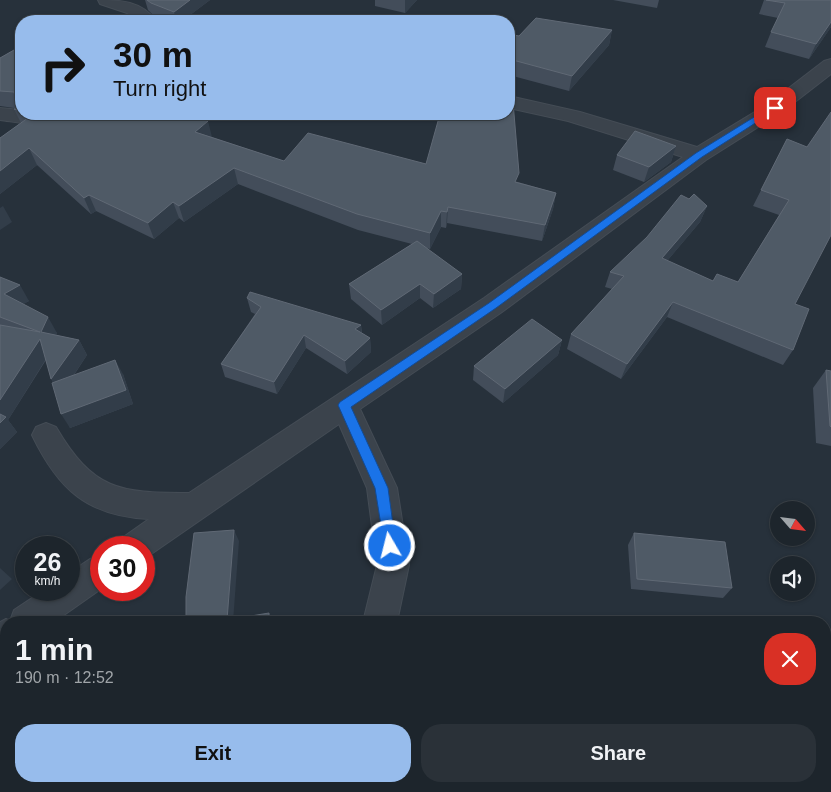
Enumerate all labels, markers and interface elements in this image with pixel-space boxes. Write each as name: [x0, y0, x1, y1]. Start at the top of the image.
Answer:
icon: right: [30, 35, 95, 100]
text: 30 m: [113, 35, 193, 74]
text: Turn right: [113, 76, 206, 101]
pin: [754, 87, 796, 129]
icon: arrive: [761, 94, 789, 122]
north arrow: [770, 501, 815, 546]
map controls: [770, 501, 815, 601]
position arrow: [363, 519, 415, 571]
speed limit sign: 30: [90, 536, 155, 601]
text: 26: [34, 548, 61, 576]
button: sound: [770, 556, 815, 601]
text: km/h: [34, 574, 61, 588]
text: 1 min: [15, 633, 93, 666]
button: close: [764, 633, 816, 685]
text: 190 m · 12:52: [15, 669, 114, 686]
button: Exit: [15, 724, 411, 782]
button: Share: [421, 724, 816, 782]

